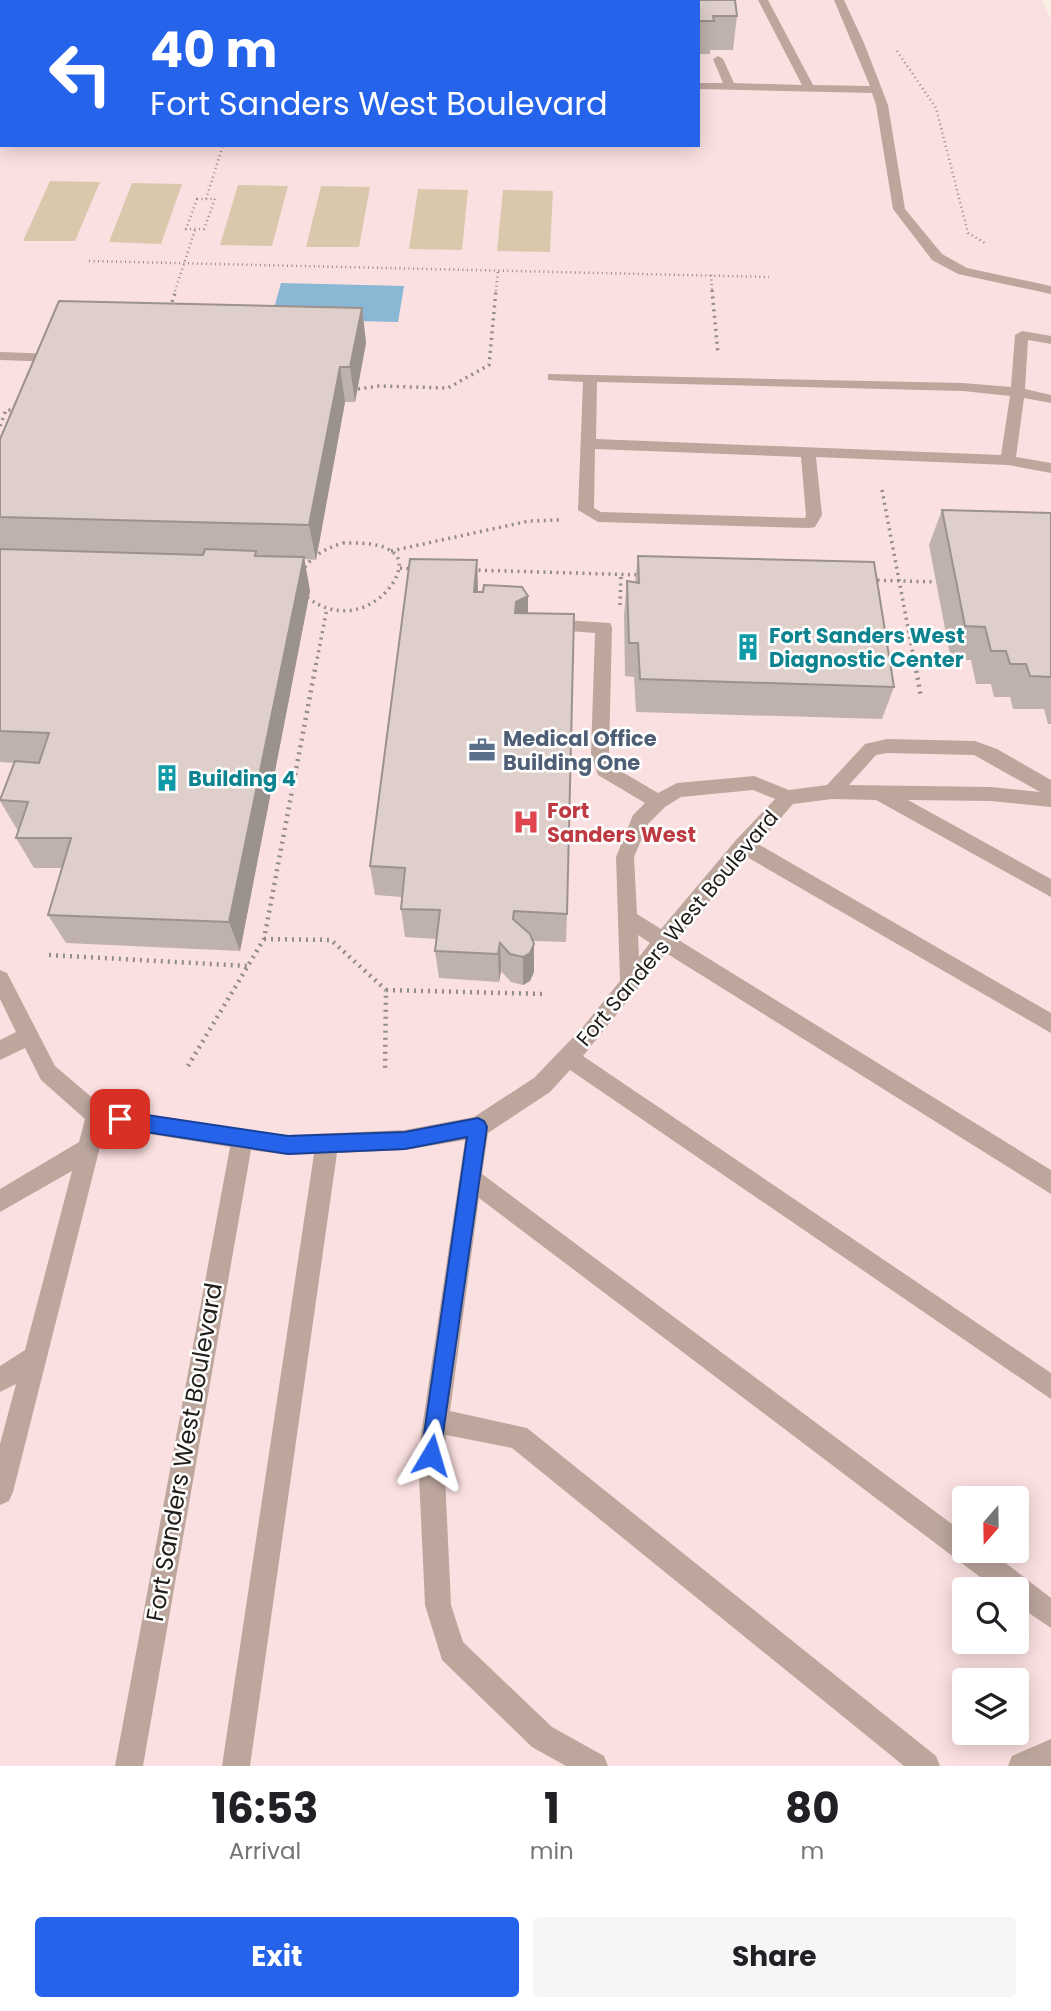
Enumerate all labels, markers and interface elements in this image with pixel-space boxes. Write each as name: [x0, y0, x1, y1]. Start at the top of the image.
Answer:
text: 40 m: [150, 16, 277, 84]
icon: left: [35, 28, 126, 119]
text: Fort Sanders West Boulevard: [150, 81, 608, 126]
place label: Fort Sanders West Diagnostic Center: [769, 621, 965, 674]
building icon: Fort Sanders West Diagnostic Center: [733, 632, 763, 662]
place label: Medical Office Building One: [503, 724, 657, 777]
office icon: Medical Office Building One: [467, 735, 497, 765]
building icon: Building 4: [152, 763, 182, 793]
place label: Building 4: [188, 764, 296, 793]
place label: Fort Sanders West: [547, 796, 696, 849]
street label: Fort Sanders West Boulevard: [569, 804, 785, 1052]
hospital icon: Fort Sanders West: [511, 807, 541, 837]
pin: [90, 1089, 150, 1149]
icon: arrive: [101, 1100, 139, 1138]
street label: Fort Sanders West Boulevard: [138, 1280, 230, 1624]
position arrow: [394, 1418, 468, 1492]
north arrow: [952, 1486, 1029, 1563]
map controls: [952, 1486, 1029, 1745]
button: search: [952, 1577, 1029, 1654]
button: layers: [952, 1668, 1029, 1745]
text: 16:53: [211, 1779, 318, 1838]
text: 1: [544, 1779, 560, 1838]
text: 80: [785, 1779, 840, 1838]
text: Arrival: [229, 1835, 301, 1867]
text: min: [530, 1835, 574, 1867]
text: m: [801, 1835, 824, 1867]
button: Exit: [35, 1917, 519, 1997]
button: Share: [533, 1917, 1016, 1997]

